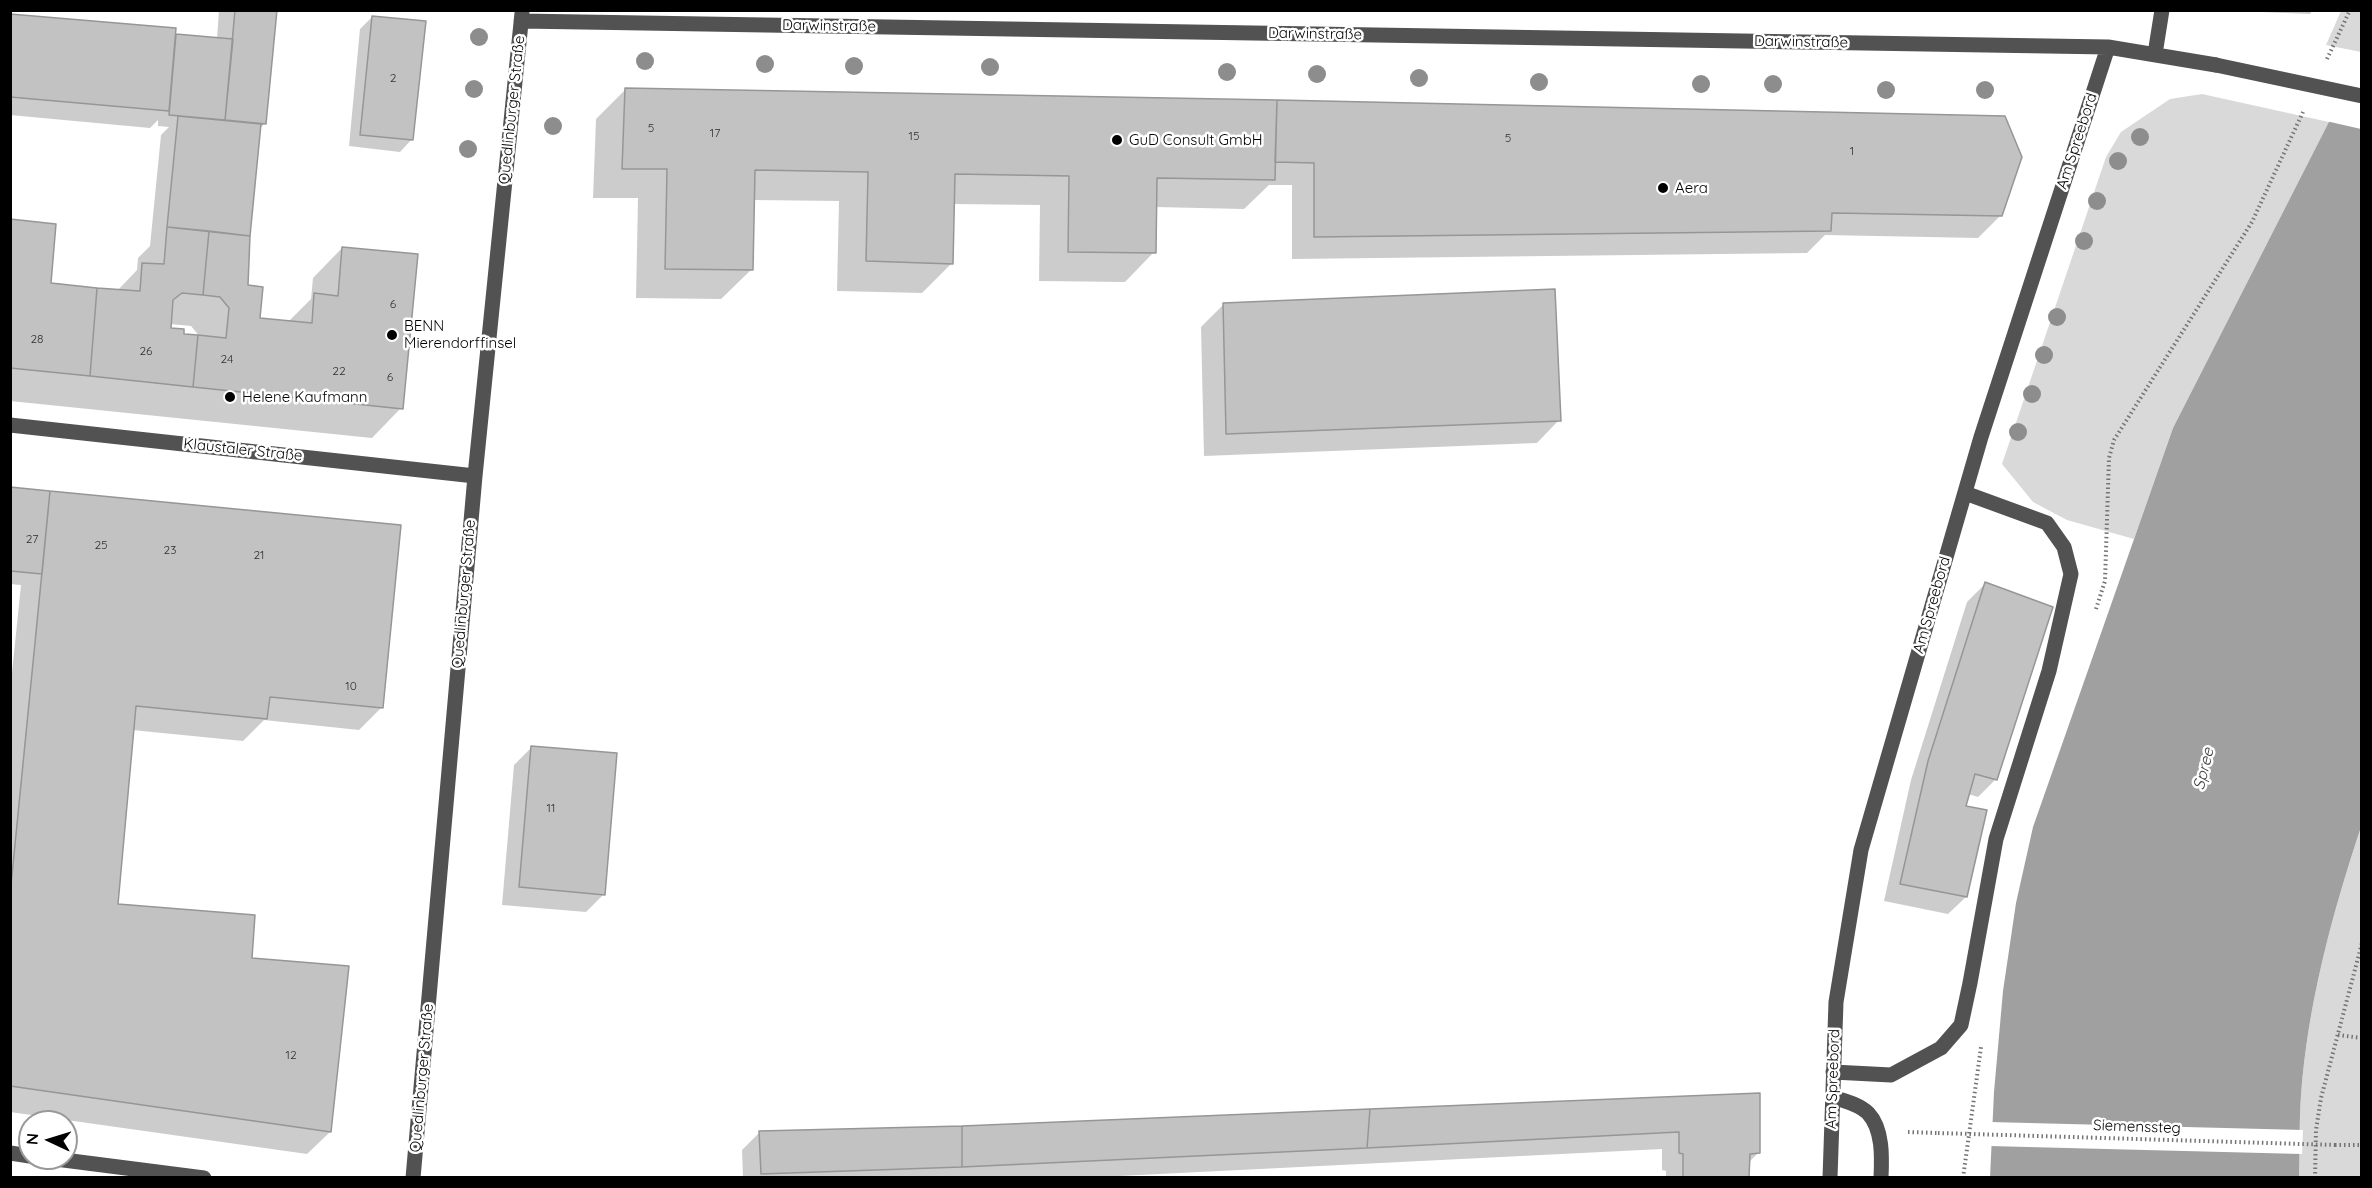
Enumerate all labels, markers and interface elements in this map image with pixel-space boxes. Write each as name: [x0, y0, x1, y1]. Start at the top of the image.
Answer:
street label: Darwinstraße: [782, 16, 876, 36]
street label: Darwinstraße: [1268, 24, 1362, 44]
street label: Darwinstraße: [1754, 32, 1848, 52]
street label: Quedlinburger Straße: [495, 35, 529, 185]
house number: 2: [390, 71, 396, 85]
street label: Am Spreebord: [2053, 91, 2101, 191]
house number: 5: [648, 121, 654, 135]
house number: 17: [710, 126, 720, 140]
house number: 15: [909, 129, 919, 143]
place label: GuD Consult GmbH: [1129, 131, 1263, 149]
house number: 5: [1505, 131, 1511, 145]
marker: GuD Consult GmbH: [1110, 133, 1124, 147]
house number: 1: [1850, 144, 1854, 158]
place label: Aera: [1675, 179, 1708, 197]
marker: Aera: [1656, 181, 1670, 195]
house number: 6: [390, 297, 396, 311]
place label: BENN Mierendorffinsel: [404, 317, 516, 352]
marker: BENN Mierendorffinsel: [385, 328, 399, 342]
house number: 28: [30, 332, 44, 346]
house number: 26: [139, 344, 153, 358]
house number: 24: [221, 352, 233, 366]
house number: 22: [332, 364, 346, 378]
house number: 6: [387, 370, 393, 384]
place label: Helene Kaufmann: [242, 388, 367, 406]
marker: Helene Kaufmann: [223, 390, 237, 404]
street label: Klaustaler Straße: [183, 435, 303, 465]
street label: Quedlinburger Straße: [449, 519, 479, 669]
house number: 27: [26, 532, 38, 546]
house number: 25: [94, 538, 108, 552]
house number: 23: [164, 543, 176, 557]
house number: 21: [253, 548, 265, 562]
street label: Am Spreebord: [1910, 554, 1954, 656]
house number: 10: [345, 679, 357, 693]
water label: Spree: [2190, 746, 2218, 792]
house number: 11: [547, 801, 555, 815]
street label: Quedlinburger Straße: [407, 1003, 437, 1153]
street label: Am Spreebord: [1822, 1029, 1844, 1129]
house number: 12: [285, 1048, 297, 1062]
north arrow: [18, 1110, 78, 1170]
street label: Siemenssteg: [2093, 1116, 2181, 1138]
text: N: [22, 1132, 42, 1145]

